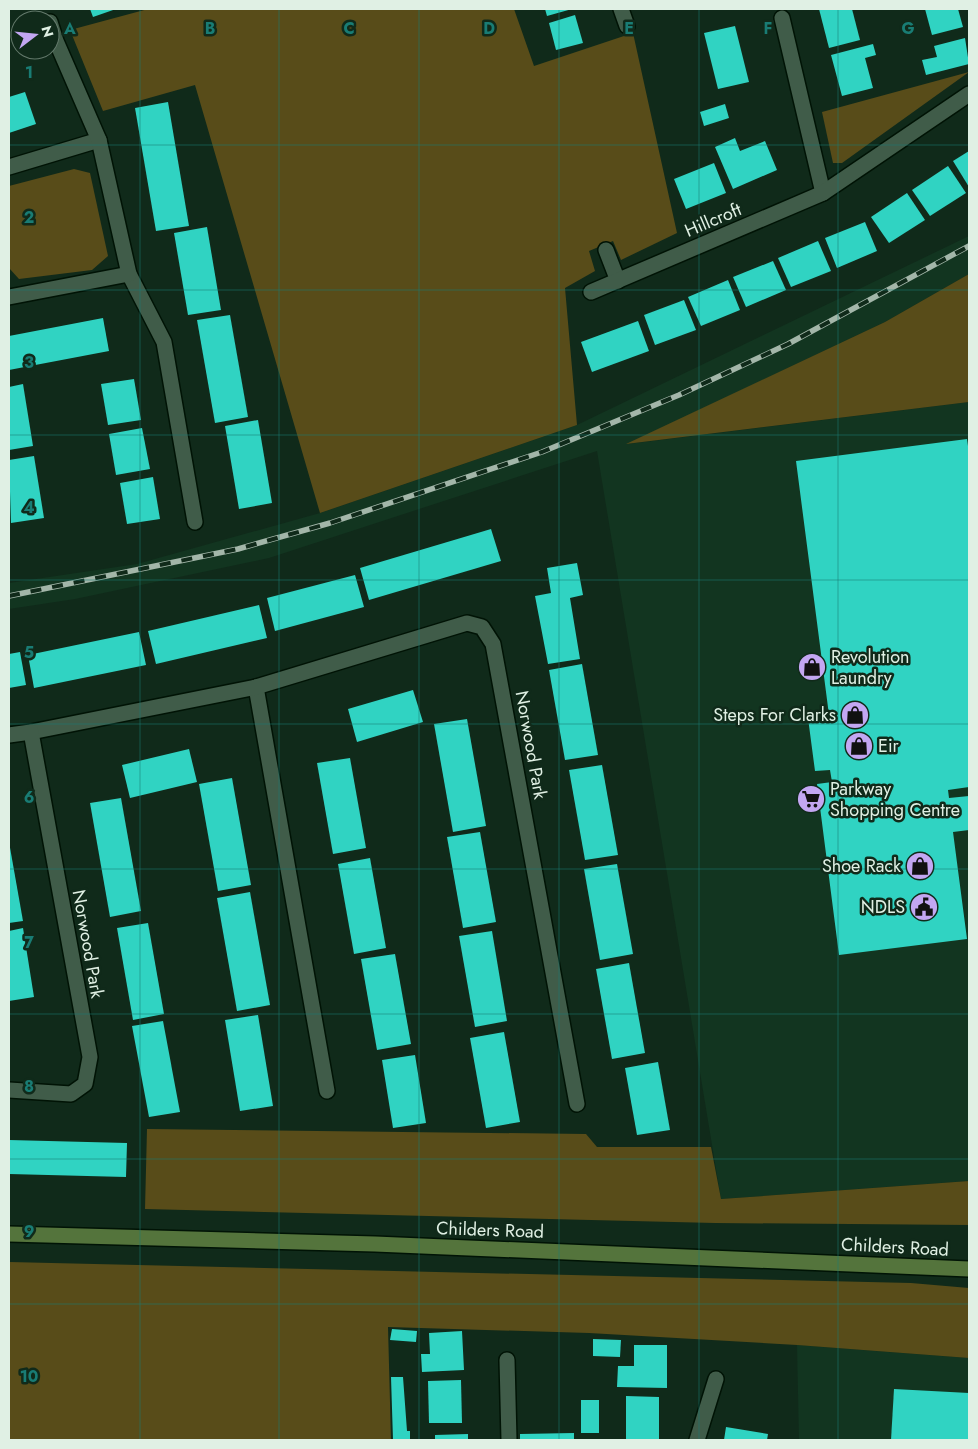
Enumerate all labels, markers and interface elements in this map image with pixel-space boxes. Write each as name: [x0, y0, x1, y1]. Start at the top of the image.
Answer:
north arrow: [10, 10, 60, 60]
text: A: [63, 17, 76, 40]
text: B: [205, 17, 215, 40]
text: C: [343, 17, 355, 40]
text: D: [483, 17, 495, 40]
text: E: [624, 17, 634, 40]
text: F: [764, 17, 772, 40]
text: G: [901, 17, 915, 40]
text: N: [36, 23, 59, 40]
text: 1: [25, 61, 33, 84]
street label: Hillcroft: [680, 196, 746, 244]
text: 2: [24, 206, 34, 229]
text: 3: [24, 351, 34, 374]
text: 4: [23, 496, 35, 519]
text: 5: [24, 641, 34, 664]
place label: Revolution Laundry: [831, 644, 909, 691]
shop icon: Revolution Laundry: [797, 652, 827, 682]
street label: Norwood Park: [509, 689, 553, 801]
shop icon: Steps For Clarks: [840, 700, 870, 730]
place label: Steps For Clarks: [713, 702, 836, 728]
shop icon: Eir: [844, 731, 874, 761]
place label: Eir: [878, 733, 900, 759]
place label: Parkway Shopping Centre: [830, 776, 960, 823]
supermarket icon: Parkway Shopping Centre: [796, 784, 826, 814]
text: 6: [24, 786, 34, 809]
shop icon: Shoe Rack: [905, 851, 935, 881]
place label: Shoe Rack: [822, 853, 901, 879]
street label: Norwood Park: [66, 888, 110, 1000]
public building icon: NDLS: [909, 892, 939, 922]
place label: NDLS: [861, 894, 905, 920]
text: 7: [24, 931, 34, 954]
text: 8: [24, 1075, 34, 1098]
street label: Childers Road: [436, 1215, 544, 1245]
text: 9: [24, 1220, 34, 1243]
street label: Childers Road: [840, 1231, 950, 1263]
text: 10: [20, 1365, 38, 1388]

